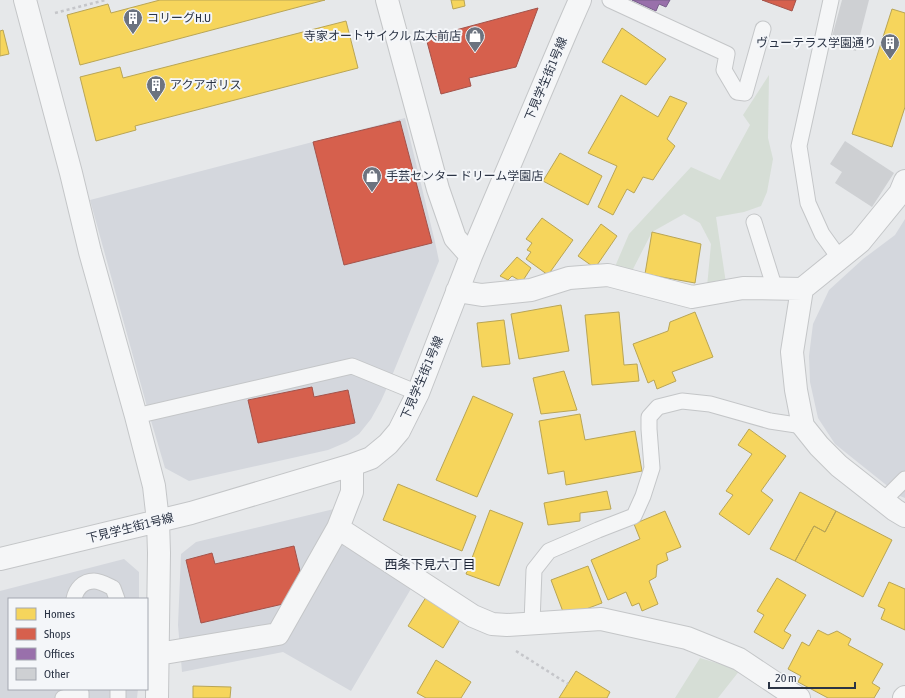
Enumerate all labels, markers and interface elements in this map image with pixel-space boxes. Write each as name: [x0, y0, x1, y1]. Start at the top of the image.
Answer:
building icon: コリーグH.U: [122, 7, 144, 35]
place label: コリーグH.U: [147, 11, 211, 25]
shop icon: 寺家オートサイクル 広大前店: [464, 25, 486, 53]
place label: 寺家オートサイクル 広大前店: [304, 29, 461, 43]
building icon: ヴューテラス学園通り: [879, 32, 901, 60]
street label: 下見学生街1号線: [522, 35, 570, 123]
place label: ヴューテラス学園通り: [756, 36, 876, 50]
building icon: アクアポリス: [145, 74, 167, 102]
place label: アクアポリス: [170, 78, 241, 92]
shop icon: 手芸センター ドリーム学園店: [361, 165, 383, 193]
place label: 手芸センター ドリーム学園店: [386, 169, 543, 183]
street label: 下見学生街1号線: [398, 334, 446, 422]
street label: 下見学生街1号線: [85, 510, 175, 546]
district label: 西条下見六丁目: [384, 557, 476, 572]
legend: [8, 598, 148, 690]
text: Homes: [44, 607, 75, 621]
text: Shops: [44, 627, 70, 641]
text: Offices: [44, 647, 74, 661]
scale bar: [769, 664, 855, 690]
text: Other: [44, 667, 70, 681]
text: 20 m: [775, 671, 797, 685]

